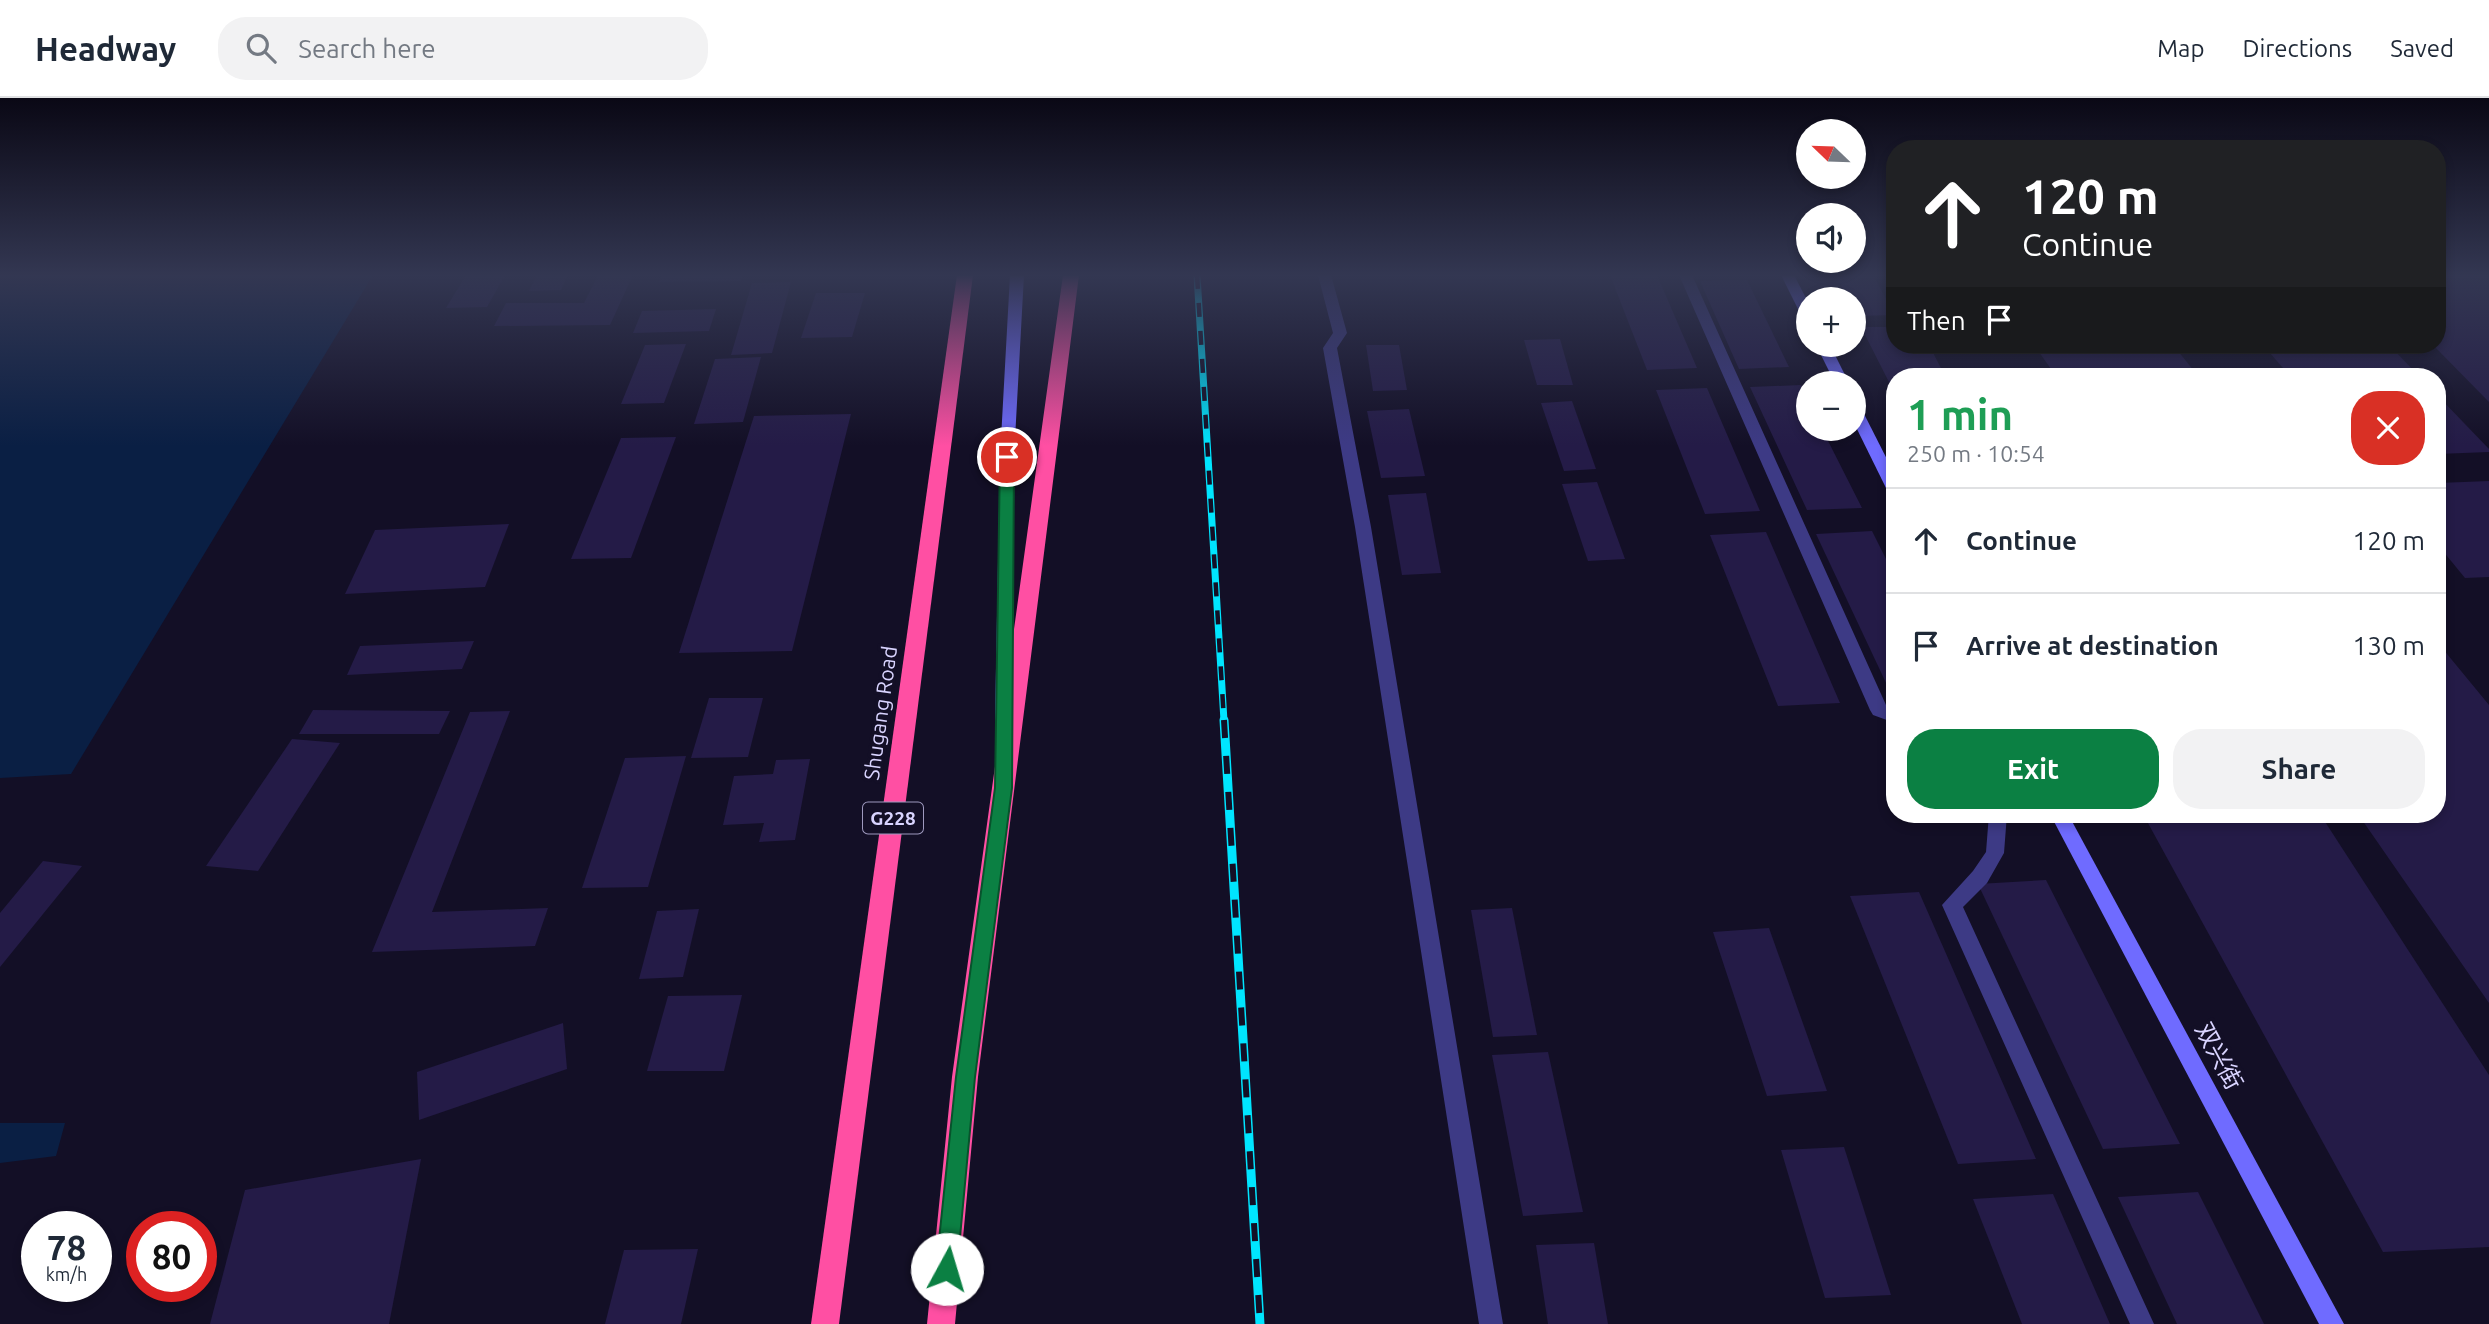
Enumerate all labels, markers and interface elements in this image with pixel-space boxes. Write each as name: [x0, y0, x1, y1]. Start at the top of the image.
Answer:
search box: [218, 17, 708, 80]
icon: search: [242, 29, 280, 67]
text: Headway: [35, 30, 176, 67]
text: Search here: [298, 34, 436, 63]
text: Map: [2157, 35, 2204, 62]
text: Directions: [2242, 35, 2352, 62]
text: Saved: [2390, 35, 2454, 62]
north arrow: [1796, 119, 1866, 189]
map controls: [1796, 119, 1866, 441]
icon: ahead: [1907, 168, 1998, 259]
text: 120 m: [2022, 168, 2159, 223]
button: sound: [1796, 203, 1866, 273]
text: Continue: [2022, 226, 2153, 262]
button: +: [1796, 287, 1866, 357]
icon: arrive: [1980, 301, 2018, 339]
text: Then: [1907, 306, 1966, 335]
button: −: [1796, 371, 1866, 441]
text: 1 min: [1907, 391, 2013, 438]
button: close: [2351, 391, 2425, 465]
pin: [977, 427, 1037, 487]
icon: arrive: [988, 438, 1026, 476]
text: 250 m · 10:54: [1907, 441, 2045, 466]
icon: ahead: [1907, 522, 1945, 560]
text: Continue: [1966, 526, 2077, 555]
text: 120 m: [2353, 526, 2425, 555]
icon: arrive: [1907, 627, 1945, 665]
text: Arrive at destination: [1966, 631, 2219, 660]
text: 130 m: [2353, 631, 2425, 660]
street label: Shugang Road: [859, 644, 901, 782]
button: Exit: [1907, 729, 2159, 809]
button: Share: [2173, 729, 2425, 809]
road number: G228: [863, 803, 923, 834]
street label: 双兴街: [2190, 1018, 2248, 1094]
speed limit sign: 80: [126, 1211, 217, 1302]
text: 78: [47, 1227, 86, 1267]
position arrow: [910, 1232, 984, 1306]
text: km/h: [46, 1264, 87, 1284]

